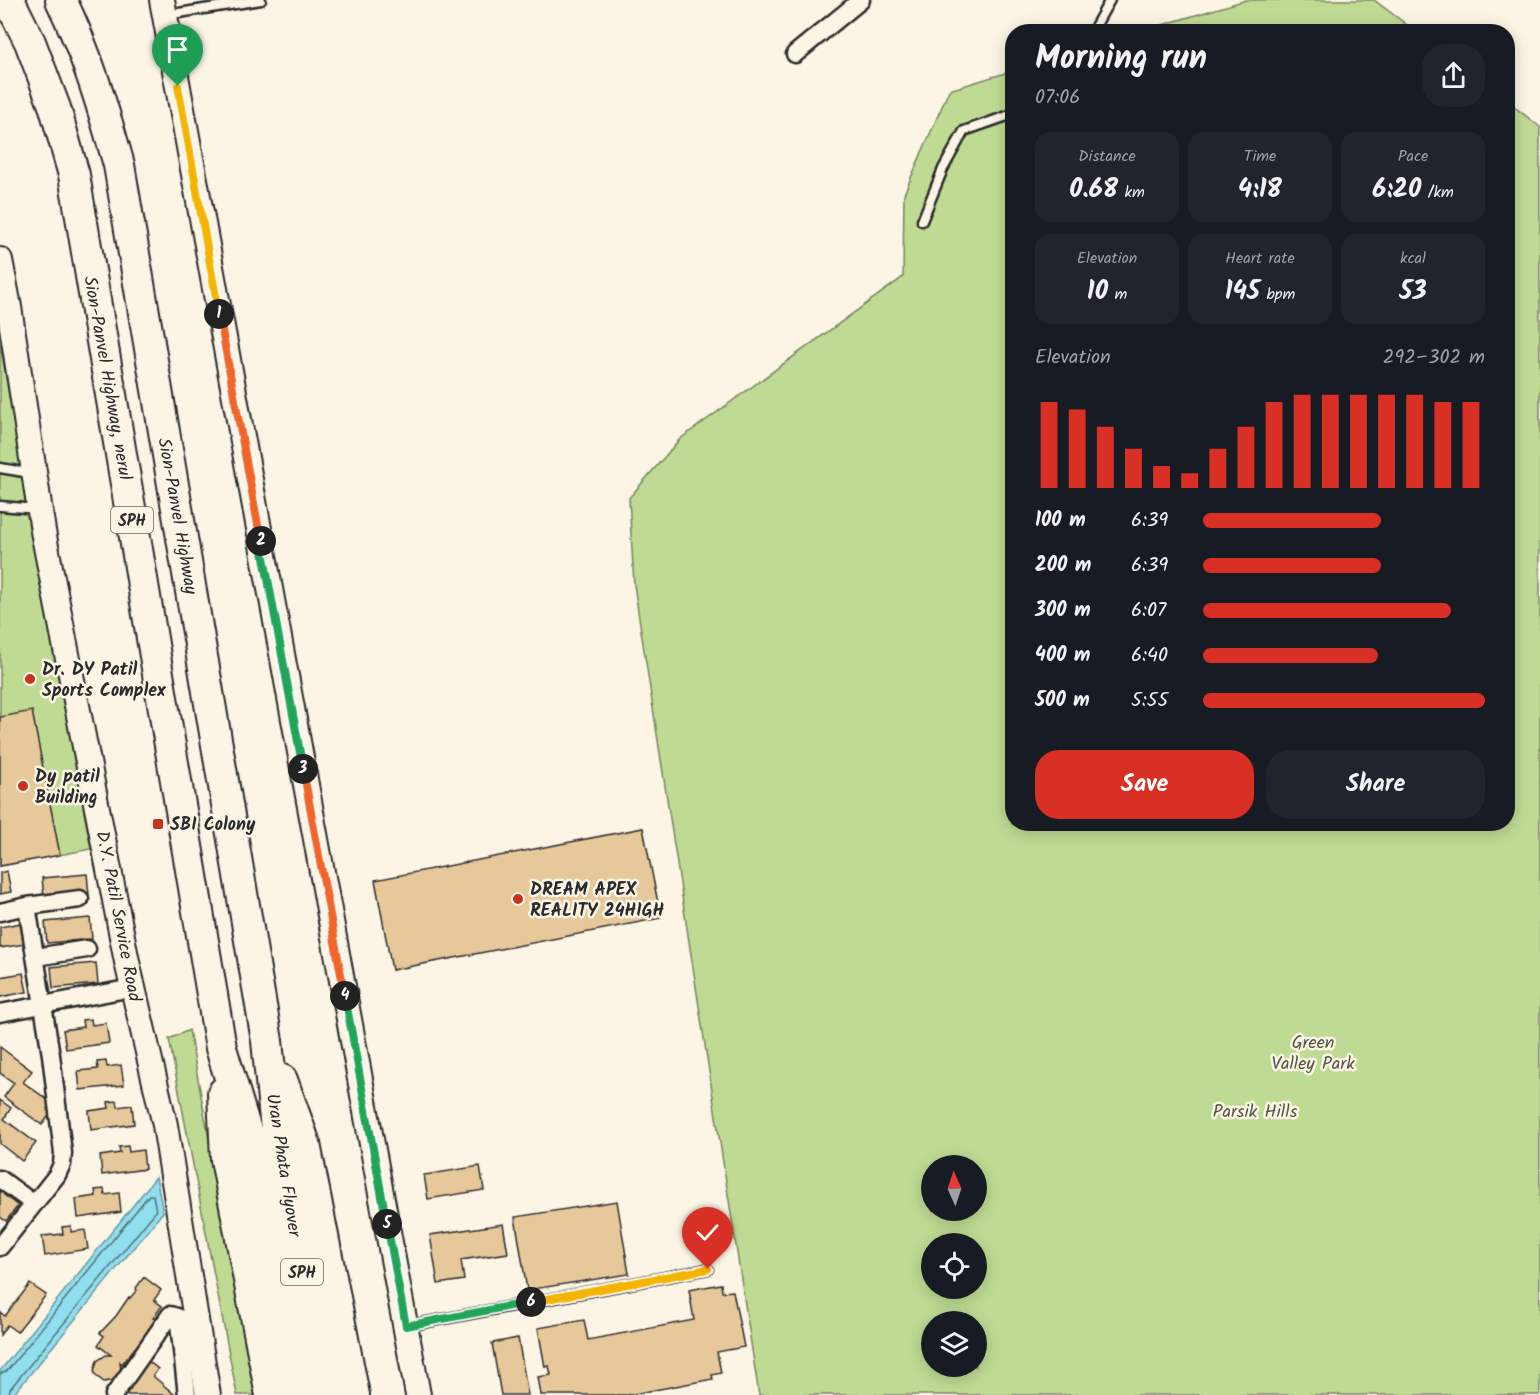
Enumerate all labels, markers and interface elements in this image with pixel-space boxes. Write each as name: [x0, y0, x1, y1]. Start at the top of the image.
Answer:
pin: [152, 24, 203, 86]
icon: arrive: [161, 33, 194, 66]
text: Morning run: [1035, 33, 1207, 86]
button: share: [1422, 44, 1485, 107]
text: 07:06: [1035, 82, 1080, 114]
text: Distance: [1078, 144, 1136, 169]
text: Time: [1244, 144, 1276, 169]
text: Pace: [1398, 144, 1428, 169]
text: 0.68: [1069, 169, 1118, 211]
text: 4:18: [1238, 169, 1282, 211]
text: 6:20: [1372, 169, 1421, 211]
text: km: [1118, 180, 1145, 205]
text: /km: [1421, 180, 1454, 205]
text: Elevation: [1077, 246, 1137, 271]
text: Heart rate: [1225, 246, 1295, 271]
text: kcal: [1400, 246, 1426, 271]
text: 10: [1087, 271, 1108, 313]
text: 145: [1225, 271, 1260, 313]
text: 53: [1399, 271, 1427, 313]
street label: Sion-Panvel Highway, nerul: [74, 274, 139, 483]
text: m: [1108, 282, 1127, 307]
text: bpm: [1260, 282, 1295, 307]
pin: 1: [204, 299, 234, 329]
text: 1: [217, 301, 221, 326]
text: Elevation: [1035, 342, 1111, 374]
text: 292–302 m: [1383, 342, 1485, 374]
street label: Sion-Panvel Highway: [148, 436, 205, 597]
text: 100 m: [1035, 505, 1086, 537]
text: 6:39: [1131, 505, 1168, 537]
road number: SPH: [111, 507, 153, 533]
pin: 2: [246, 526, 276, 556]
text: 2: [256, 528, 266, 553]
text: 200 m: [1035, 550, 1091, 582]
text: 6:39: [1131, 550, 1168, 582]
text: 300 m: [1035, 595, 1091, 627]
text: 6:07: [1131, 595, 1166, 627]
text: 400 m: [1035, 640, 1091, 672]
text: 6:40: [1131, 640, 1168, 672]
place label: Dr. DY Patil Sports Complex: [42, 656, 166, 706]
marker: Dr. DY Patil Sports Complex: [23, 672, 37, 686]
text: 500 m: [1035, 685, 1090, 717]
text: 5:55: [1131, 685, 1168, 717]
button: Save: [1035, 750, 1254, 819]
button: Share: [1266, 750, 1485, 819]
pin: 3: [288, 754, 318, 784]
text: 3: [299, 756, 307, 781]
place label: Dy patil Building: [35, 763, 100, 813]
marker: Dy patil Building: [16, 779, 30, 793]
place label: SBI Colony: [170, 811, 256, 840]
marker: SBI Colony: [151, 817, 165, 831]
street label: D.Y. Patil Service Road: [87, 828, 149, 1005]
place label: DREAM APEX REALITY 24HIGH: [530, 876, 665, 926]
marker: DREAM APEX REALITY 24HIGH: [511, 892, 525, 906]
pin: 4: [330, 981, 360, 1011]
text: 4: [341, 983, 349, 1008]
park label: Green Valley Park: [1271, 1029, 1355, 1079]
street label: Uran Phata Flyover: [257, 1092, 308, 1240]
park label: Parsik Hills: [1213, 1098, 1298, 1127]
north arrow: [921, 1155, 987, 1221]
map controls: [921, 1155, 987, 1377]
pin: [682, 1207, 733, 1269]
pin: 5: [372, 1209, 402, 1239]
text: 5: [383, 1211, 391, 1236]
icon: check: [691, 1216, 724, 1249]
button: locate: [921, 1233, 987, 1299]
road number: SPH: [281, 1259, 323, 1285]
pin: 6: [516, 1287, 546, 1317]
text: 6: [527, 1289, 535, 1314]
button: layers: [921, 1311, 987, 1377]

